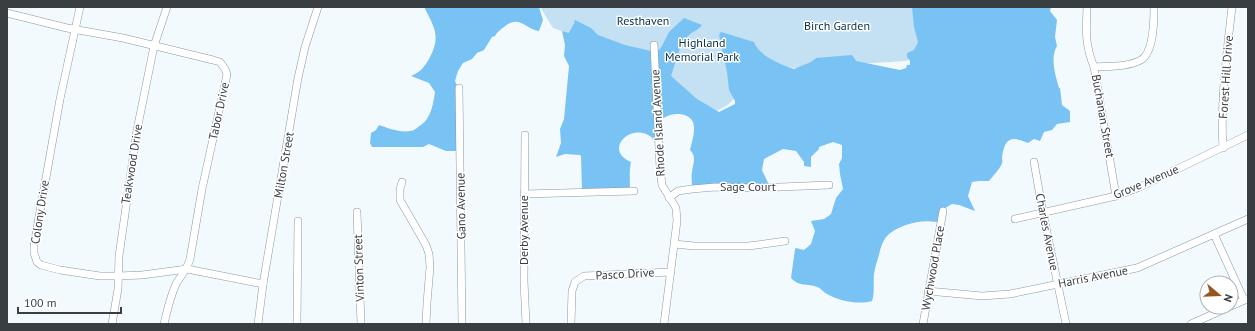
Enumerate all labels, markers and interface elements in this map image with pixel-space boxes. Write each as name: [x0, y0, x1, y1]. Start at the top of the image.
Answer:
park label: Resthaven: [617, 13, 669, 28]
park label: Birch Garden: [804, 18, 870, 33]
park label: Highland Memorial Park: [665, 35, 739, 64]
street label: Forest Hill Drive: [1215, 35, 1236, 119]
street label: Rhode Island Avenue: [647, 69, 668, 177]
street label: Buchanan Street: [1089, 73, 1118, 159]
street label: Tabor Drive: [205, 81, 232, 141]
street label: Teakwood Drive: [118, 123, 145, 205]
street label: Milton Street: [270, 131, 297, 199]
street label: Grove Avenue: [1111, 161, 1181, 202]
street label: Gano Avenue: [452, 173, 469, 239]
street label: Colony Drive: [27, 179, 52, 245]
street label: Sage Court: [720, 179, 776, 194]
street label: Charles Avenue: [1033, 192, 1062, 272]
street label: Derby Avenue: [516, 195, 531, 265]
street label: Wychwood Place: [918, 224, 947, 311]
street label: Vinton Street: [350, 234, 367, 303]
street label: Harris Avenue: [1057, 262, 1129, 291]
street label: Pasco Drive: [595, 264, 655, 283]
north arrow: [1199, 275, 1239, 315]
scale bar: [18, 289, 121, 315]
text: N: [1221, 293, 1236, 304]
text: 100 m: [24, 295, 57, 310]

